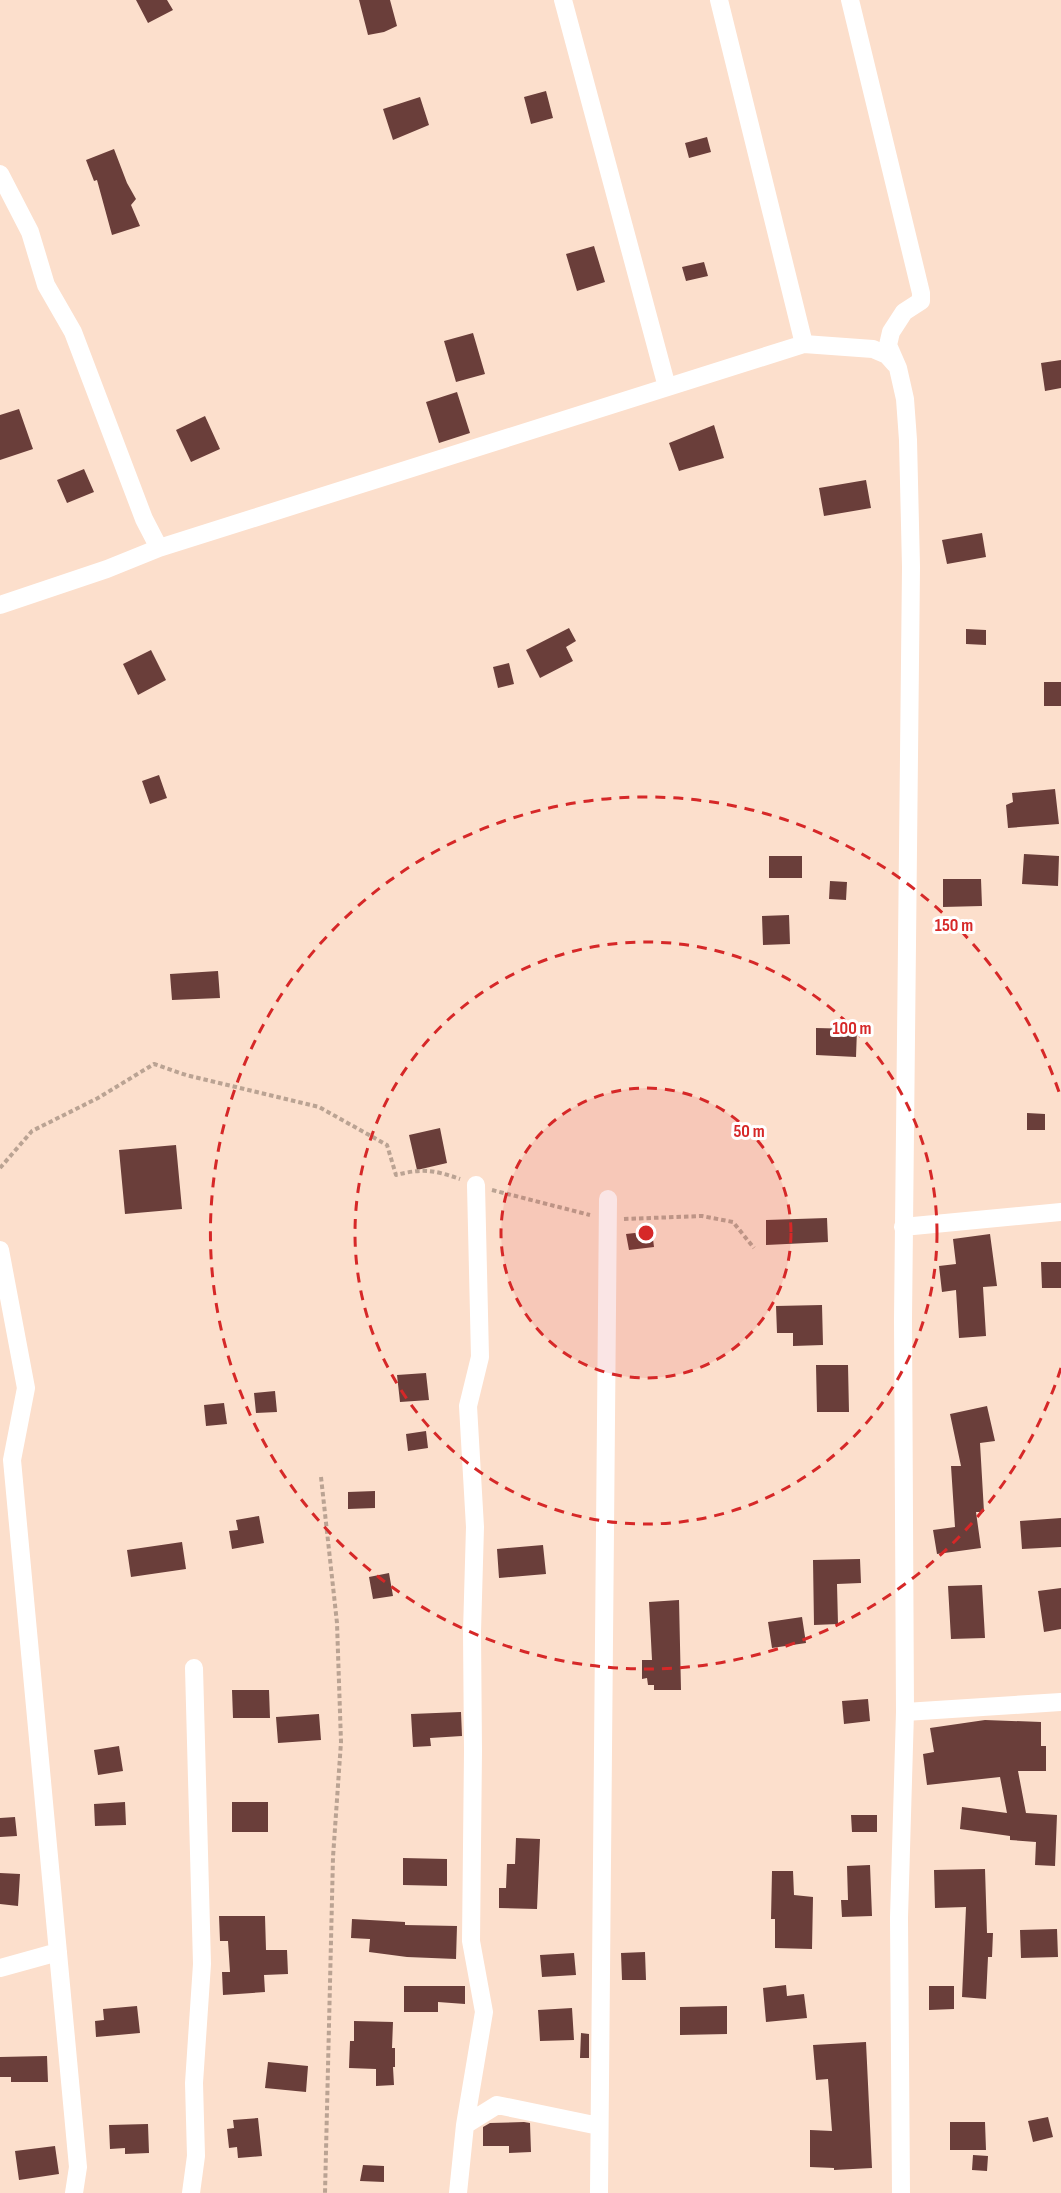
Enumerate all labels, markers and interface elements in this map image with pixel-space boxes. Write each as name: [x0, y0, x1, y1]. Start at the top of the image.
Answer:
text: 150 m: [935, 915, 973, 936]
text: 100 m: [833, 1018, 872, 1039]
text: 50 m: [733, 1121, 765, 1142]
centre of rings: [636, 1223, 656, 1243]

